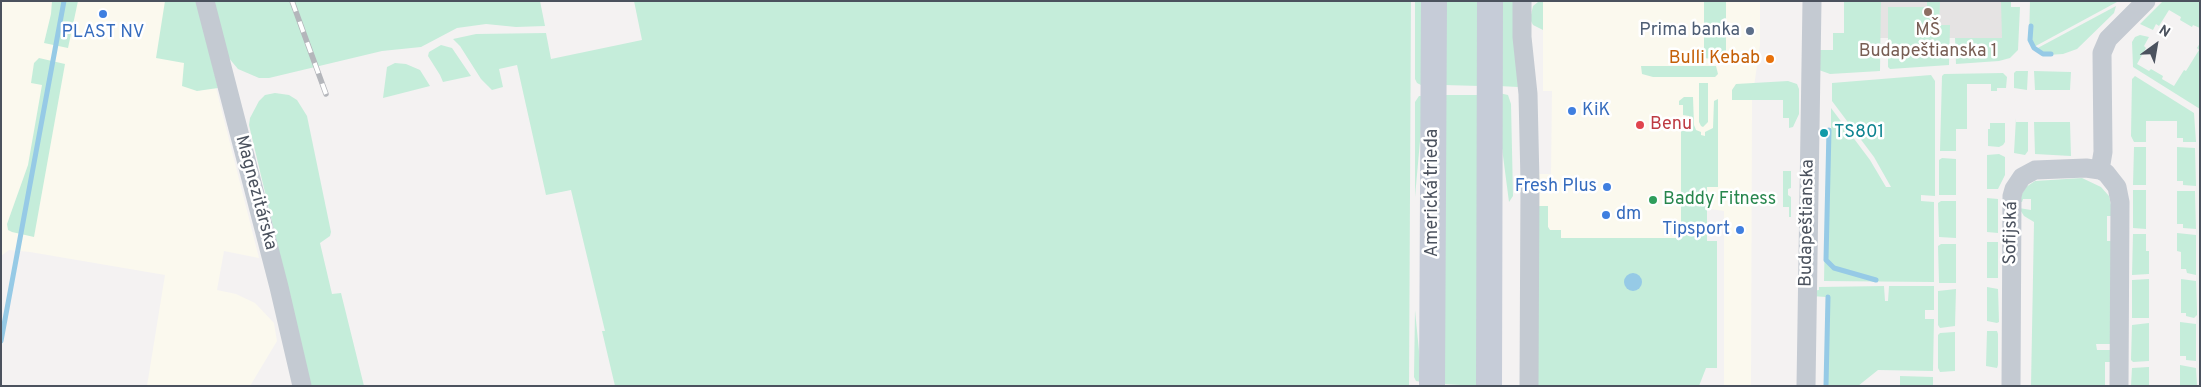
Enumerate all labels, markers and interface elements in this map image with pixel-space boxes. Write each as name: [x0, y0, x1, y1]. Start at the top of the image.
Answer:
marker: MŠ Budapeštianska 1: [1922, 6, 1934, 18]
marker: PLAST NV: [97, 8, 109, 20]
place label: Prima banka: [1639, 20, 1740, 42]
place label: MŠ Budapeštianska 1: [1859, 20, 1997, 62]
north arrow: [2131, 20, 2181, 70]
place label: PLAST NV: [61, 22, 145, 44]
text: N: [2155, 22, 2173, 42]
marker: Prima banka: [1744, 25, 1756, 37]
place label: Bulli Kebab: [1669, 48, 1760, 70]
marker: Bulli Kebab: [1764, 53, 1776, 65]
place label: KiK: [1582, 100, 1610, 122]
marker: KiK: [1566, 105, 1578, 117]
place label: Benu: [1650, 114, 1692, 136]
marker: Benu: [1634, 119, 1646, 131]
place label: TS801: [1834, 122, 1884, 144]
marker: TS801: [1818, 127, 1830, 139]
street label: Americká trieda: [1422, 129, 1444, 257]
street label: Magnezitárska: [229, 133, 281, 253]
street label: Budapeštianska: [1796, 159, 1820, 287]
place label: Fresh Plus: [1515, 176, 1597, 198]
marker: Fresh Plus: [1601, 181, 1613, 193]
place label: Baddy Fitness: [1663, 189, 1776, 211]
marker: Baddy Fitness: [1647, 194, 1659, 206]
street label: Sofijská: [2001, 201, 2023, 265]
place label: dm: [1616, 204, 1641, 226]
marker: dm: [1600, 209, 1612, 221]
place label: Tipsport: [1662, 219, 1730, 241]
marker: Tipsport: [1734, 224, 1746, 236]

